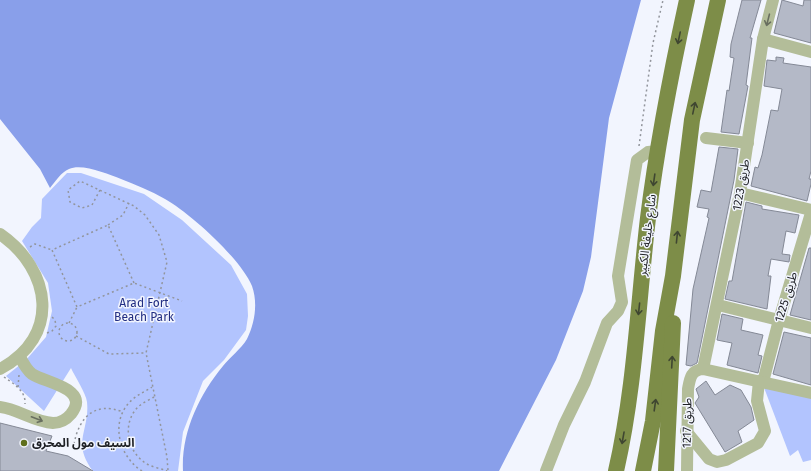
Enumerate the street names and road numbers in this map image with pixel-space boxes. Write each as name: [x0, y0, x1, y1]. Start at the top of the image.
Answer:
street label: طريق 1223: [730, 158, 753, 212]
street label: شارع خليفة الكبير: [635, 193, 661, 278]
street label: طريق 1225: [772, 270, 801, 324]
street label: طريق 1217: [680, 398, 695, 448]

